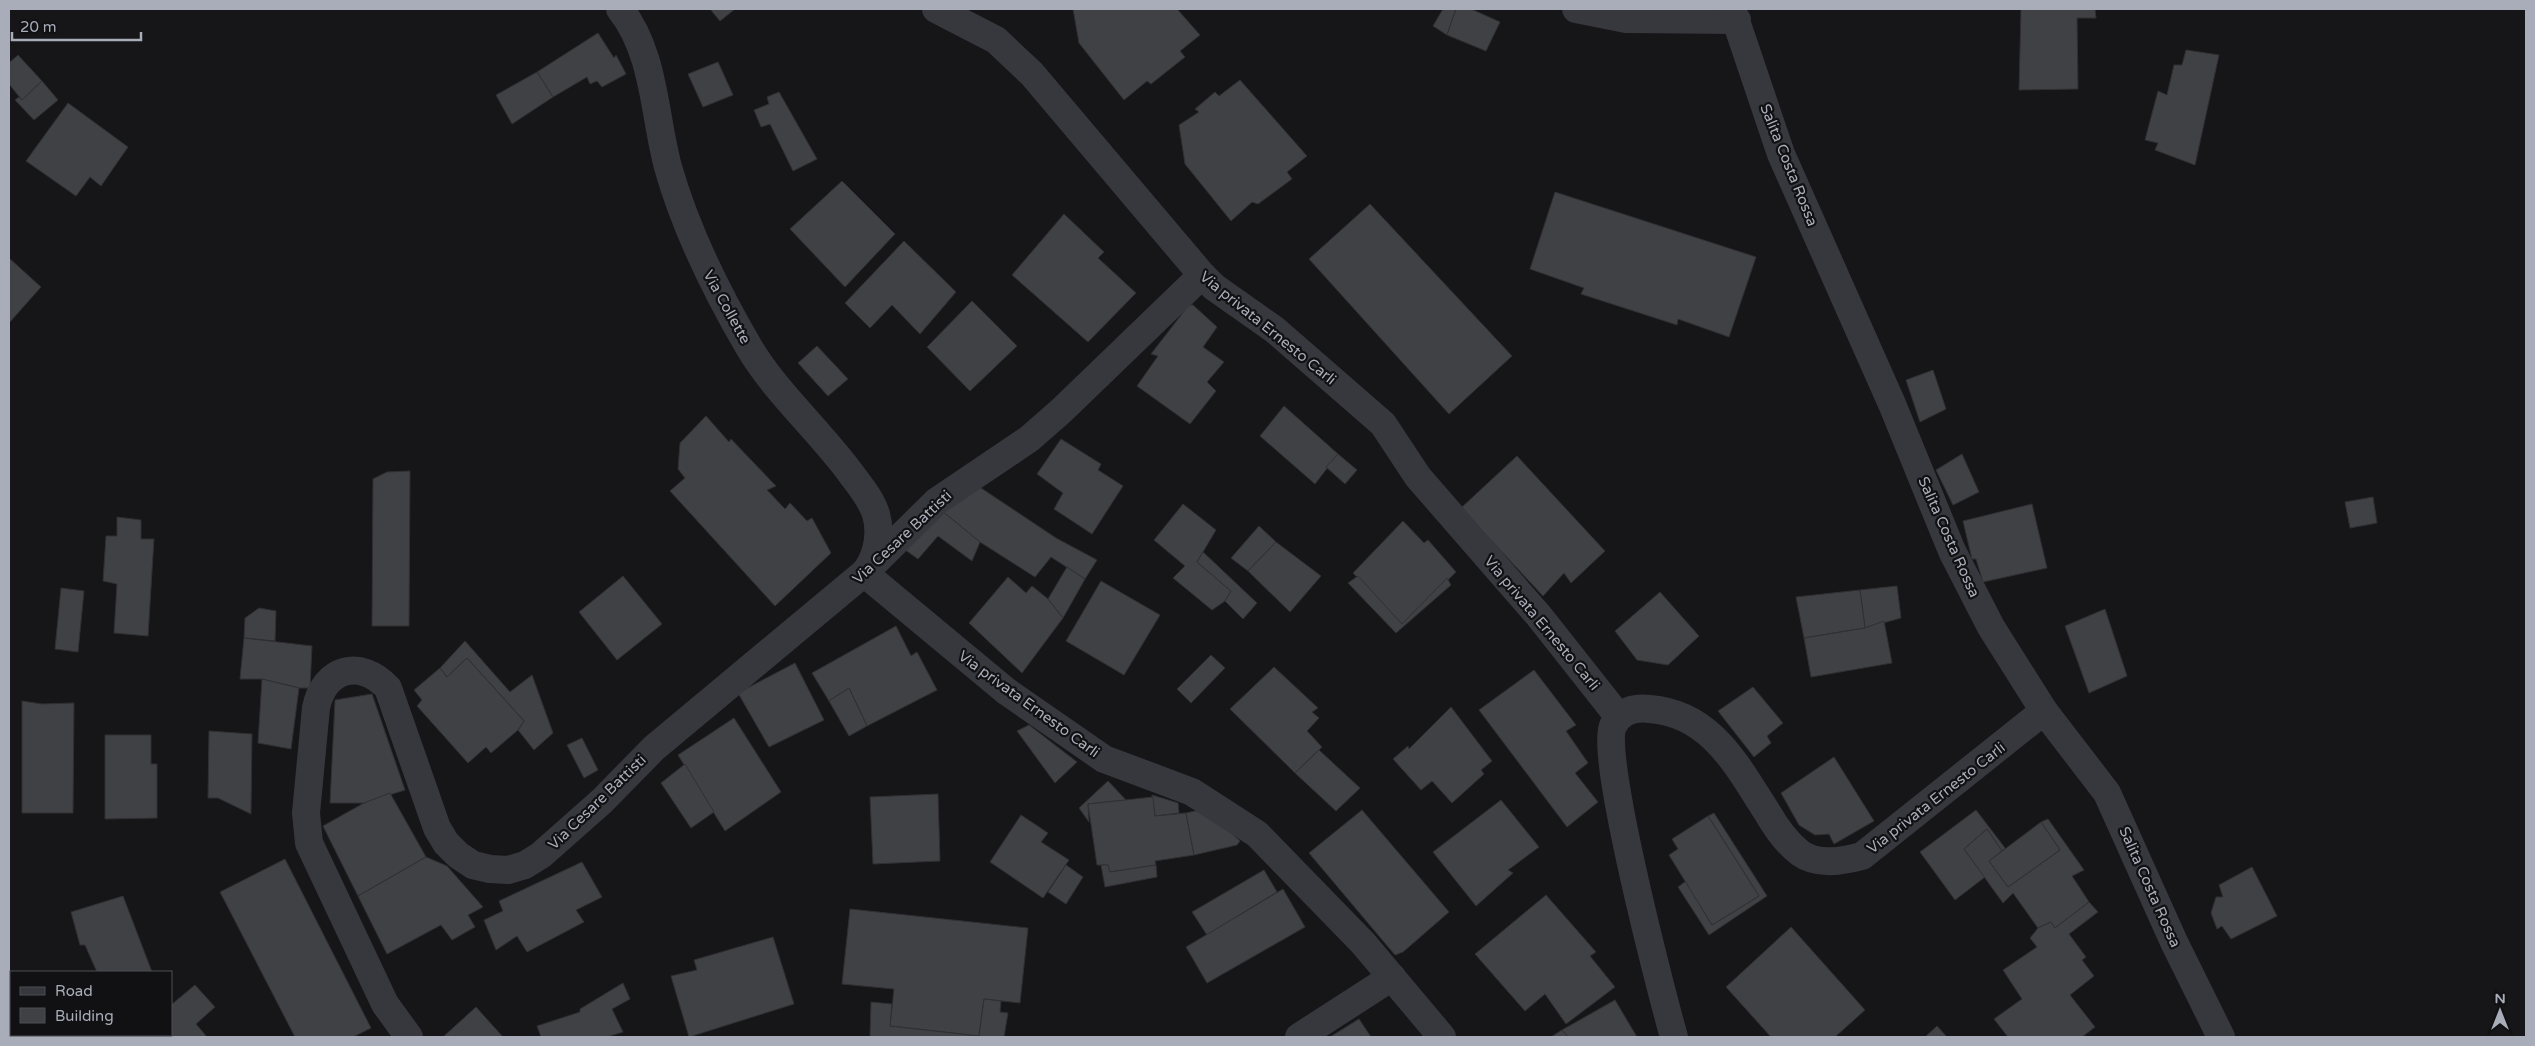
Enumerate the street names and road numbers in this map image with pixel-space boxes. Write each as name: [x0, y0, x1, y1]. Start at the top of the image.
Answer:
street label: Salita Costa Rossa: [1756, 101, 1822, 229]
street label: Via Collette: [699, 267, 755, 347]
street label: Via privata Ernesto Carli: [1196, 267, 1340, 389]
street label: Salita Costa Rossa: [1914, 474, 1984, 600]
street label: Via Cesare Battisti: [849, 486, 955, 588]
street label: Via privata Ernesto Carli: [1480, 552, 1604, 694]
street label: Via privata Ernesto Carli: [955, 647, 1103, 761]
street label: Via privata Ernesto Carli: [1863, 739, 2009, 857]
street label: Via Cesare Battisti: [544, 751, 650, 853]
street label: Salita Costa Rossa: [2115, 824, 2185, 950]

